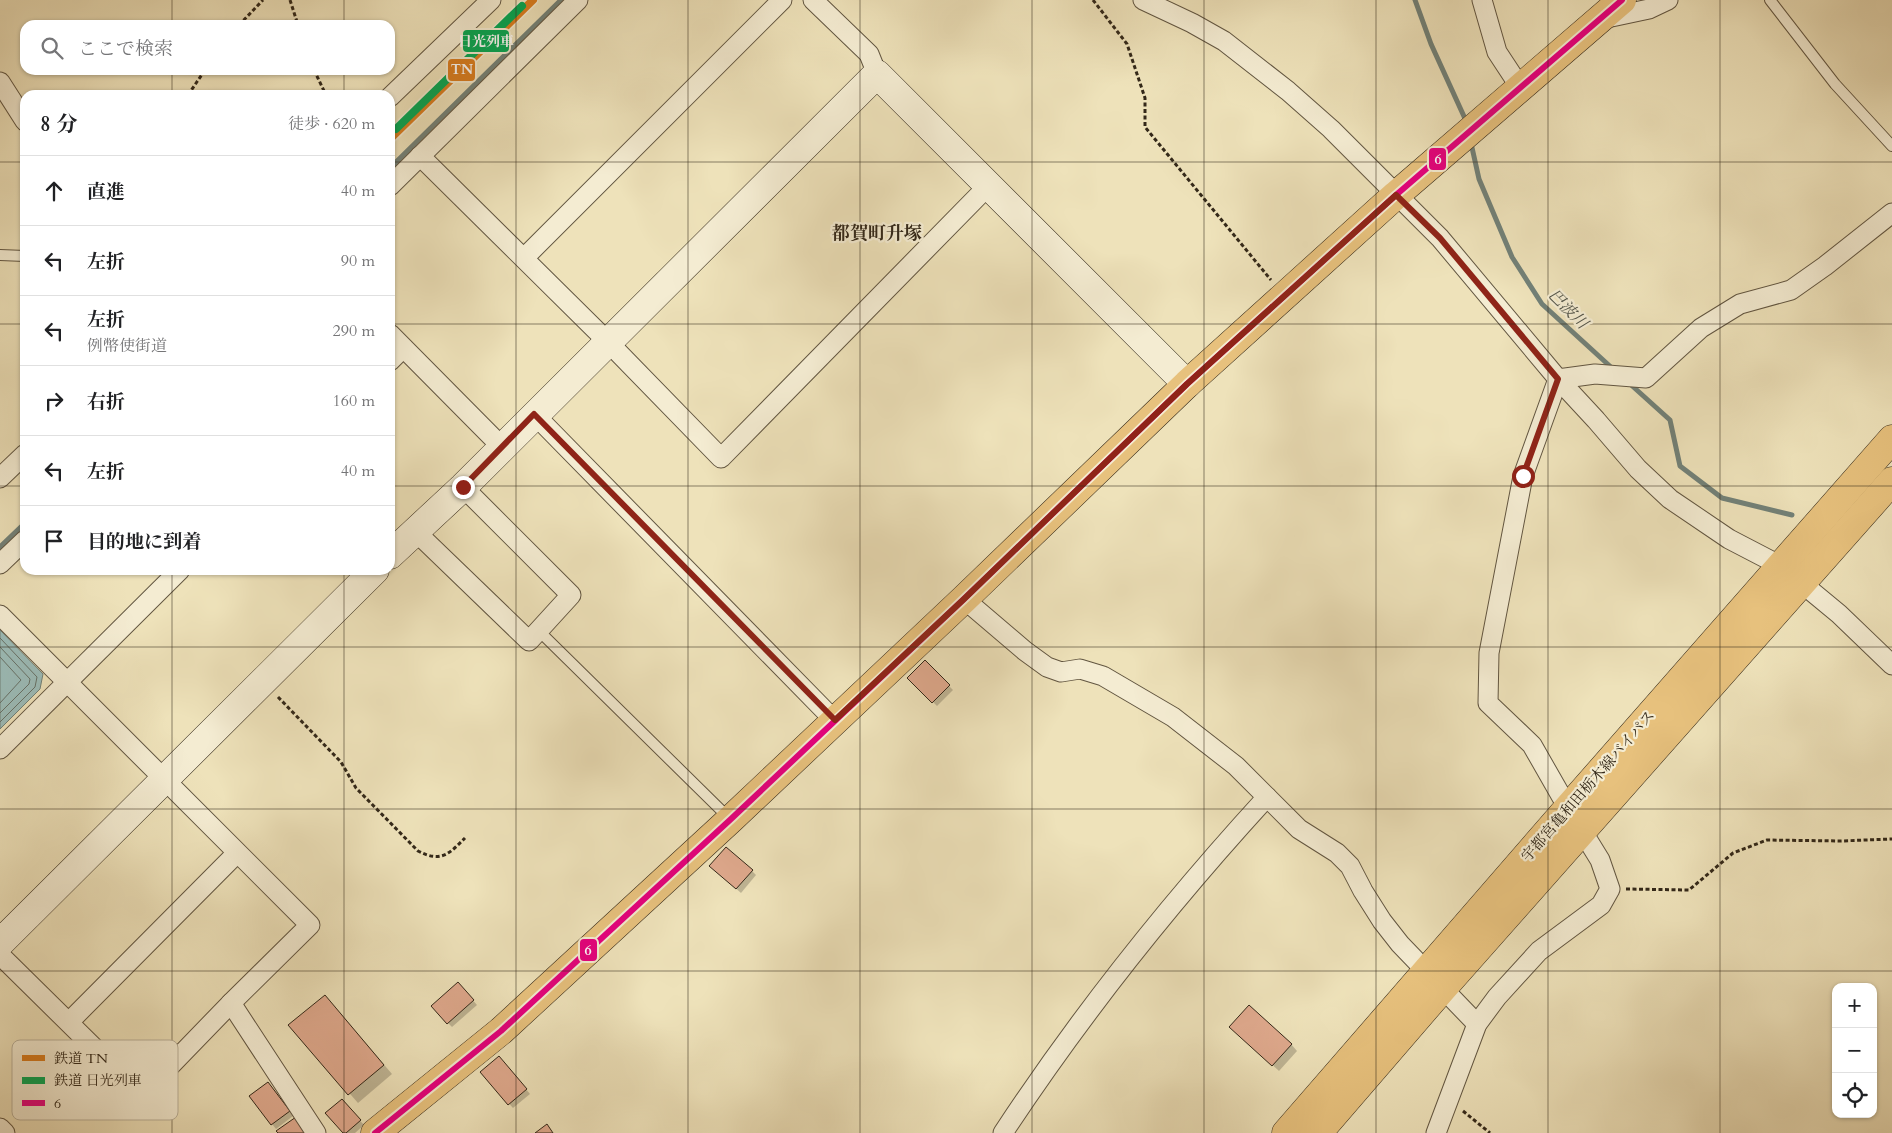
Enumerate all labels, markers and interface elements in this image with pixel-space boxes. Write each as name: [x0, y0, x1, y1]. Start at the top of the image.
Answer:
search box: [20, 20, 395, 75]
line badge: 日光列車: [462, 29, 510, 53]
text: 日光列車: [458, 32, 514, 51]
icon: search: [38, 34, 66, 62]
text: ここで検索: [78, 36, 173, 62]
line badge: TN: [447, 58, 476, 82]
text: TN: [451, 60, 473, 79]
text: 8 分: [40, 110, 77, 139]
text: 徒歩 · 620 m: [288, 113, 375, 135]
line badge: 6: [1428, 147, 1447, 171]
text: 6: [1434, 150, 1442, 169]
icon: ahead: [40, 177, 68, 205]
text: 直進: [87, 179, 125, 205]
text: 40 m: [341, 180, 375, 202]
district label: 都賀町升塚: [832, 221, 922, 246]
icon: left: [40, 247, 68, 275]
text: 左折: [87, 249, 125, 275]
text: 90 m: [341, 250, 375, 272]
water label: 巴波川: [1543, 284, 1594, 335]
text: 左折: [87, 307, 125, 333]
icon: left: [40, 317, 68, 345]
text: 290 m: [333, 320, 375, 342]
text: 例幣使街道: [87, 335, 167, 357]
icon: right: [40, 387, 68, 415]
text: 右折: [87, 389, 125, 415]
text: 160 m: [333, 390, 375, 412]
icon: left: [40, 457, 68, 485]
text: 左折: [87, 459, 125, 485]
text: 40 m: [341, 460, 375, 482]
route start: [1512, 465, 1535, 488]
route end: [452, 476, 475, 499]
icon: arrive: [40, 527, 68, 555]
text: 目的地に到着: [87, 529, 201, 555]
street label: 宇都宮亀和田栃木線バイパス: [1517, 706, 1659, 866]
line badge: 6: [579, 938, 598, 962]
text: 6: [584, 941, 592, 960]
map controls: [1832, 983, 1877, 1118]
button: +: [1832, 983, 1877, 1028]
button: −: [1832, 1028, 1877, 1073]
legend: [12, 1040, 178, 1120]
text: 鉄道 TN: [54, 1049, 108, 1068]
text: 鉄道 日光列車: [54, 1071, 142, 1090]
button: locate: [1832, 1073, 1877, 1118]
text: 6: [54, 1094, 61, 1113]

